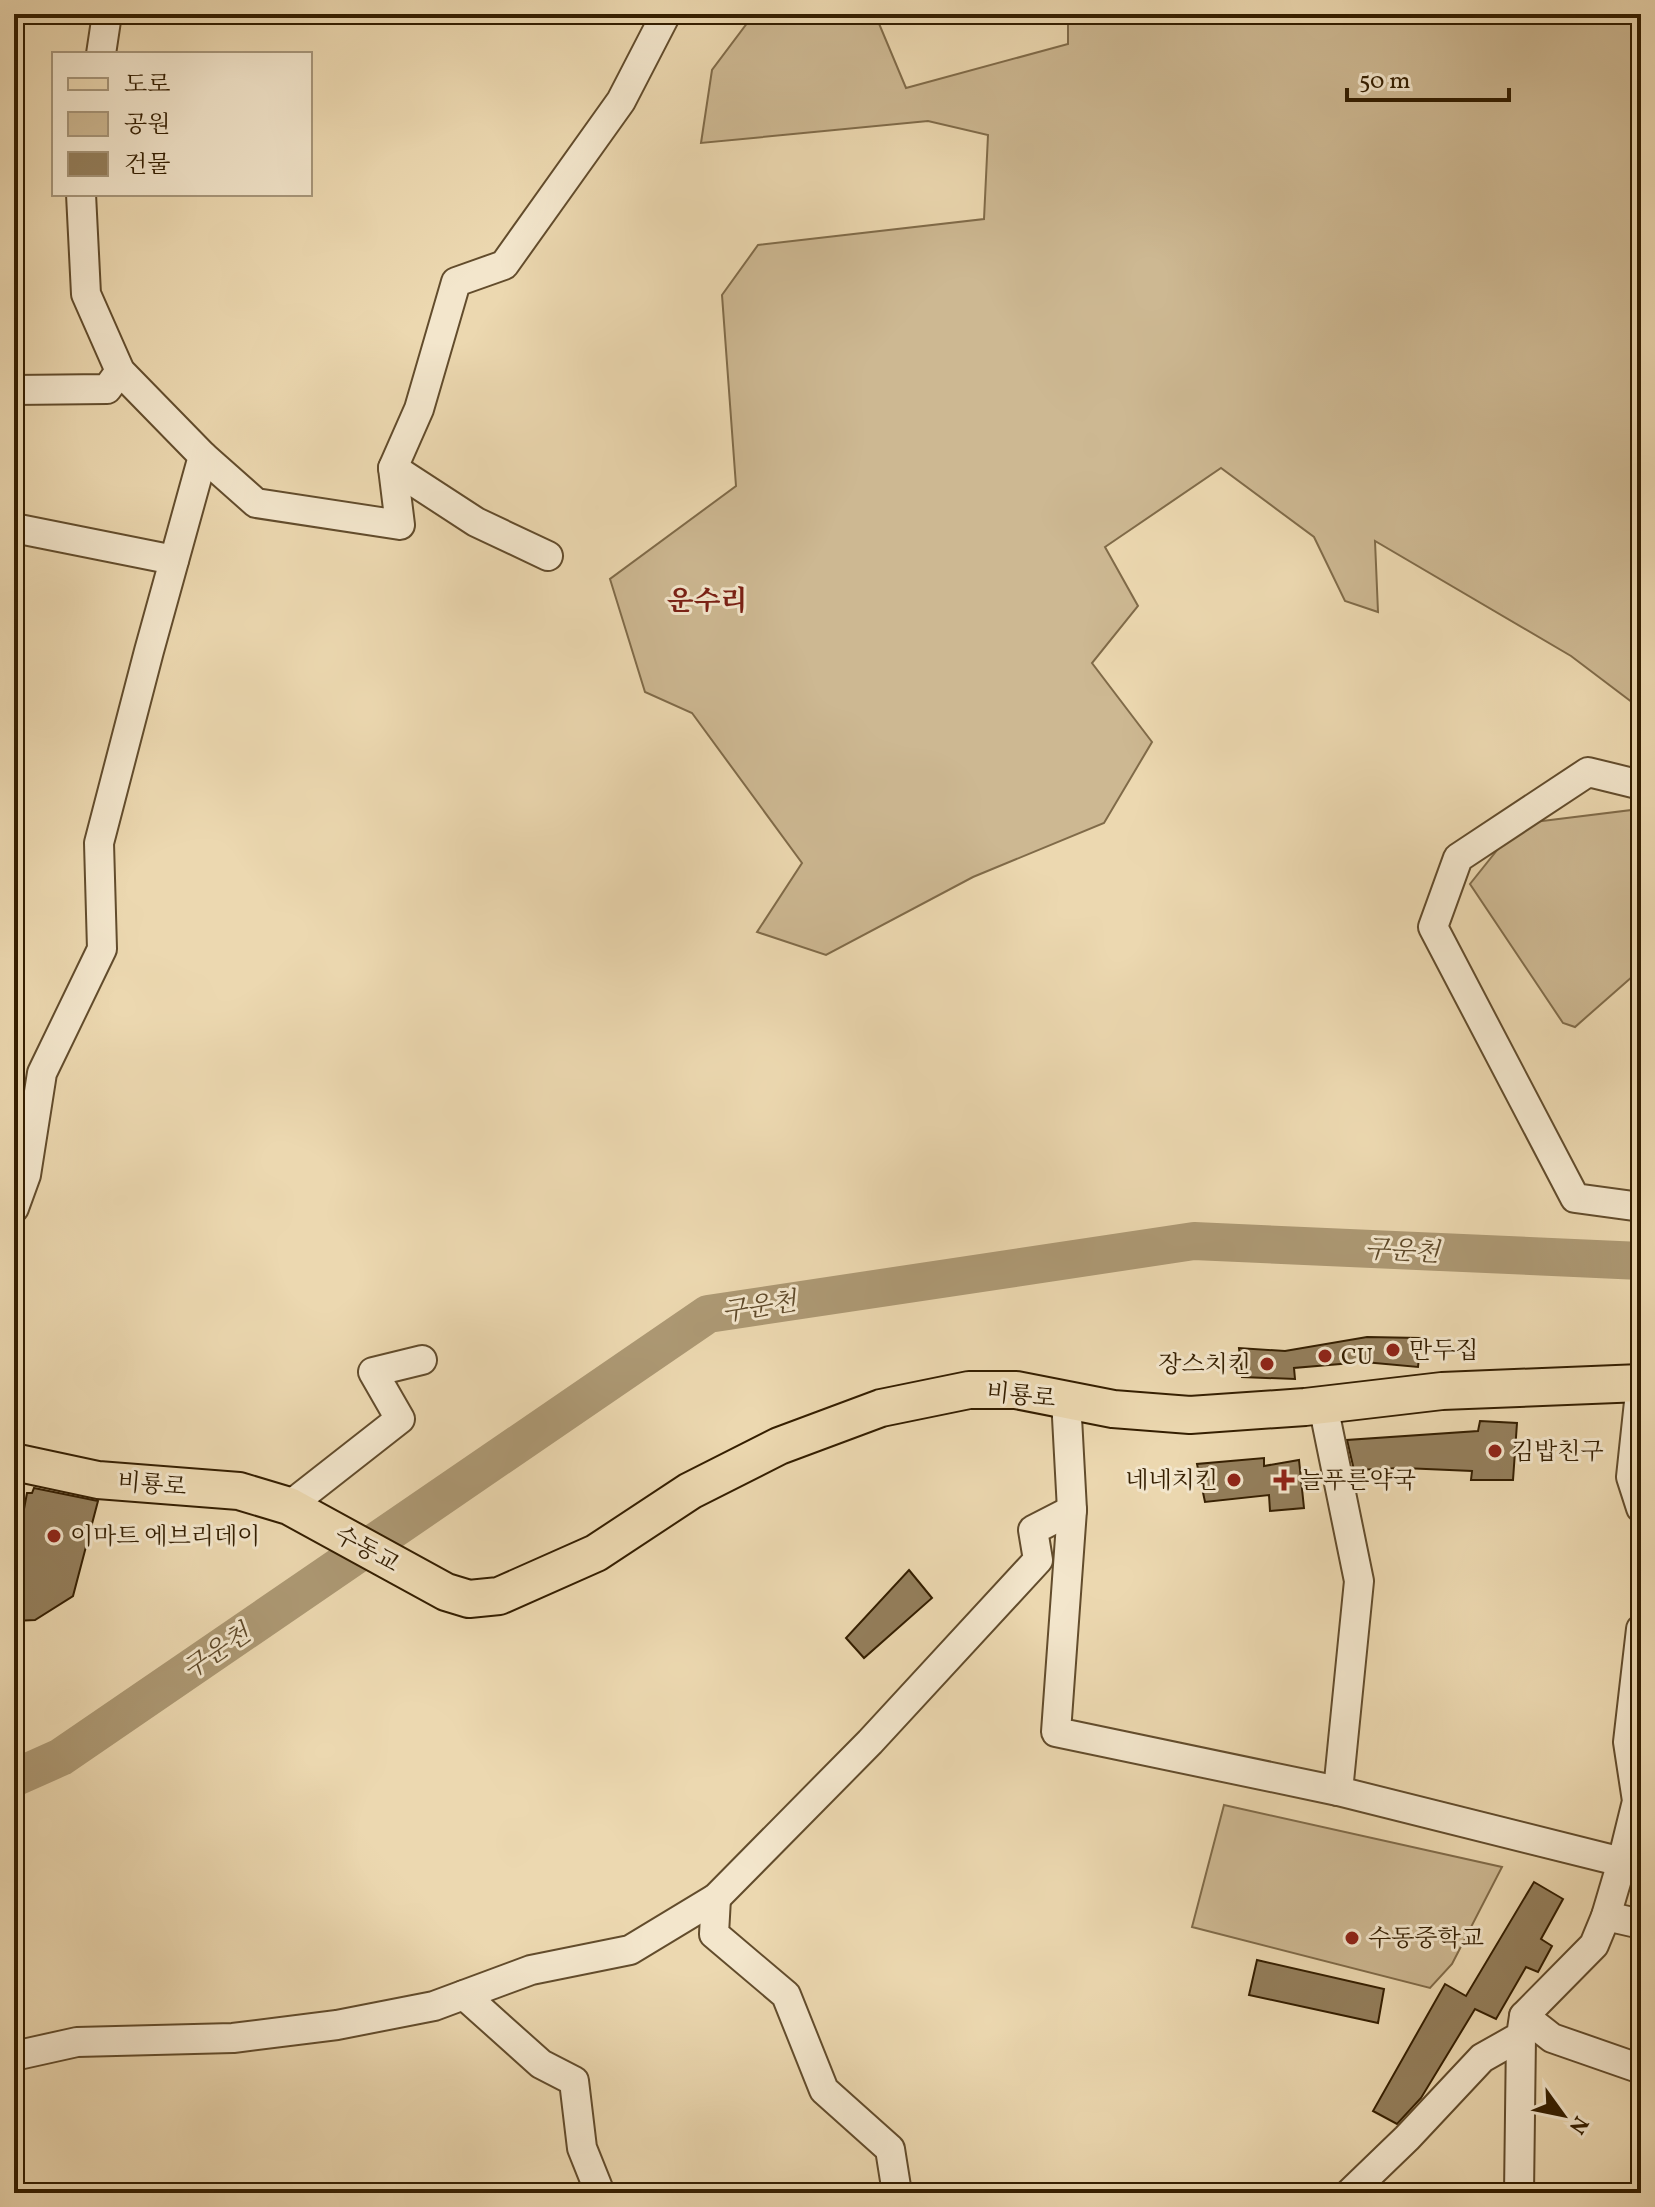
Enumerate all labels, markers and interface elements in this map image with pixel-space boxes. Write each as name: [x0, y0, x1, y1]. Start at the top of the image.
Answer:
legend: [52, 52, 312, 196]
scale bar: [1347, 52, 1509, 102]
text: 50 m: [1359, 65, 1411, 99]
text: 도로: [124, 69, 170, 103]
text: 공원: [124, 109, 170, 143]
text: 건물: [124, 149, 170, 183]
district label: 운수리: [666, 583, 748, 622]
water label: 구운천: [1363, 1232, 1442, 1272]
water label: 구운천: [719, 1284, 801, 1332]
place label: 만두집: [1409, 1335, 1479, 1369]
place label: CU: [1341, 1341, 1373, 1375]
marker: 만두집: [1384, 1341, 1402, 1359]
marker: CU: [1316, 1347, 1334, 1365]
place label: 장스치킨: [1158, 1349, 1251, 1383]
marker: 장스치킨: [1258, 1355, 1276, 1373]
street label: 비룡로: [984, 1376, 1057, 1418]
place label: 김밥친구: [1511, 1436, 1604, 1470]
marker: 김밥친구: [1486, 1442, 1504, 1460]
place label: 네네치킨: [1125, 1465, 1218, 1499]
place label: 늘푸른약국: [1300, 1465, 1416, 1499]
street label: 비룡로: [116, 1466, 188, 1506]
marker: 네네치킨: [1225, 1471, 1243, 1489]
marker: 늘푸른약국: [1275, 1471, 1293, 1489]
street label: 수동교: [327, 1519, 405, 1582]
place label: 이마트 에브리데이: [70, 1521, 260, 1555]
marker: 이마트 에브리데이: [45, 1527, 63, 1545]
water label: 구운천: [176, 1616, 260, 1689]
place label: 수동중학교: [1368, 1923, 1484, 1957]
marker: 수동중학교: [1343, 1929, 1361, 1947]
north arrow: [1523, 2075, 1603, 2155]
text: N: [1560, 2109, 1595, 2140]

